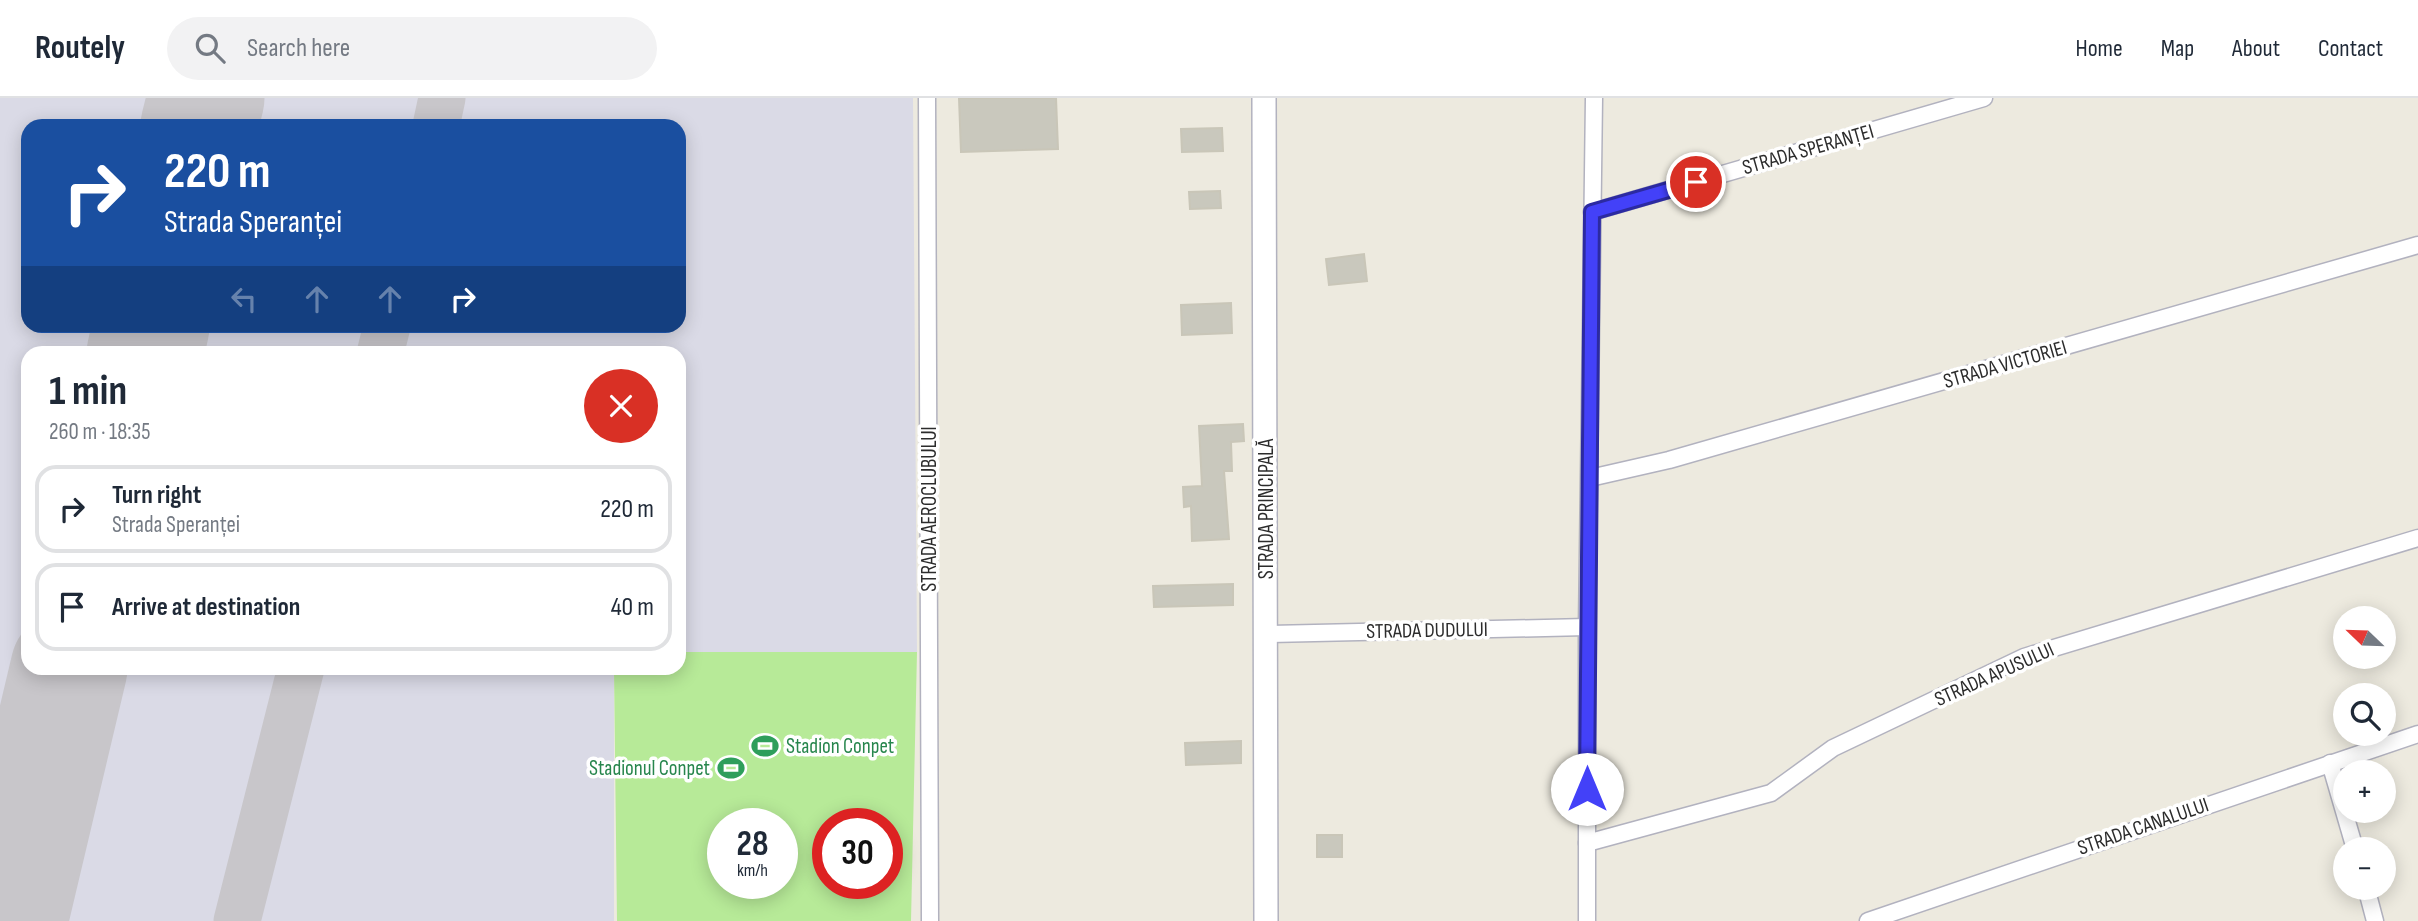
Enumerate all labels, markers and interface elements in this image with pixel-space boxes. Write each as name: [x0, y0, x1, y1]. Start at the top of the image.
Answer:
search box: [167, 17, 657, 80]
text: Routely: [35, 28, 125, 68]
icon: search: [191, 29, 229, 67]
text: Search here: [247, 33, 350, 64]
text: Home: [2075, 34, 2123, 63]
text: Map: [2161, 34, 2194, 63]
text: About: [2232, 34, 2280, 63]
text: Contact: [2318, 34, 2383, 63]
street label: STRADA SPERANȚEI: [1740, 119, 1877, 180]
text: 220 m: [164, 143, 270, 202]
icon: right: [49, 147, 140, 238]
pin: [1666, 152, 1726, 212]
icon: arrive: [1677, 163, 1715, 201]
text: Strada Speranței: [164, 203, 342, 242]
icon: left: [225, 280, 263, 318]
icon: ahead: [298, 280, 336, 318]
icon: ahead: [371, 280, 409, 318]
icon: right: [444, 280, 482, 318]
street label: STRADA VICTORIEI: [1940, 335, 2070, 394]
text: 1 min: [49, 366, 127, 417]
button: close: [584, 369, 658, 443]
text: 260 m · 18:35: [49, 418, 150, 446]
street label: STRADA AEROCLUBULUI: [917, 426, 942, 592]
street label: STRADA PRINCIPALĂ: [1254, 438, 1279, 579]
text: Turn right: [112, 480, 201, 511]
icon: right: [53, 490, 91, 528]
text: 220 m: [600, 494, 654, 525]
text: Strada Speranței: [112, 511, 240, 539]
icon: arrive: [53, 588, 91, 626]
text: Arrive at destination: [112, 592, 300, 623]
text: 40 m: [611, 592, 654, 623]
north arrow: [2333, 606, 2396, 668]
map controls: [2333, 606, 2396, 900]
street label: STRADA DUDULUI: [1366, 617, 1488, 644]
street label: STRADA APUSULUI: [1931, 637, 2058, 712]
button: search: [2333, 683, 2396, 746]
sports icon: Stadion Conpet: [750, 731, 780, 761]
place label: Stadion Conpet: [786, 734, 894, 759]
position arrow: [1550, 752, 1624, 826]
sports icon: Stadionul Conpet: [716, 753, 746, 783]
place label: Stadionul Conpet: [589, 756, 710, 781]
button: +: [2333, 760, 2396, 823]
street label: STRADA CANALULUI: [2074, 792, 2212, 861]
speed limit sign: 30: [812, 808, 903, 899]
text: 28: [737, 823, 768, 866]
button: −: [2333, 837, 2396, 900]
text: km/h: [737, 860, 768, 881]

